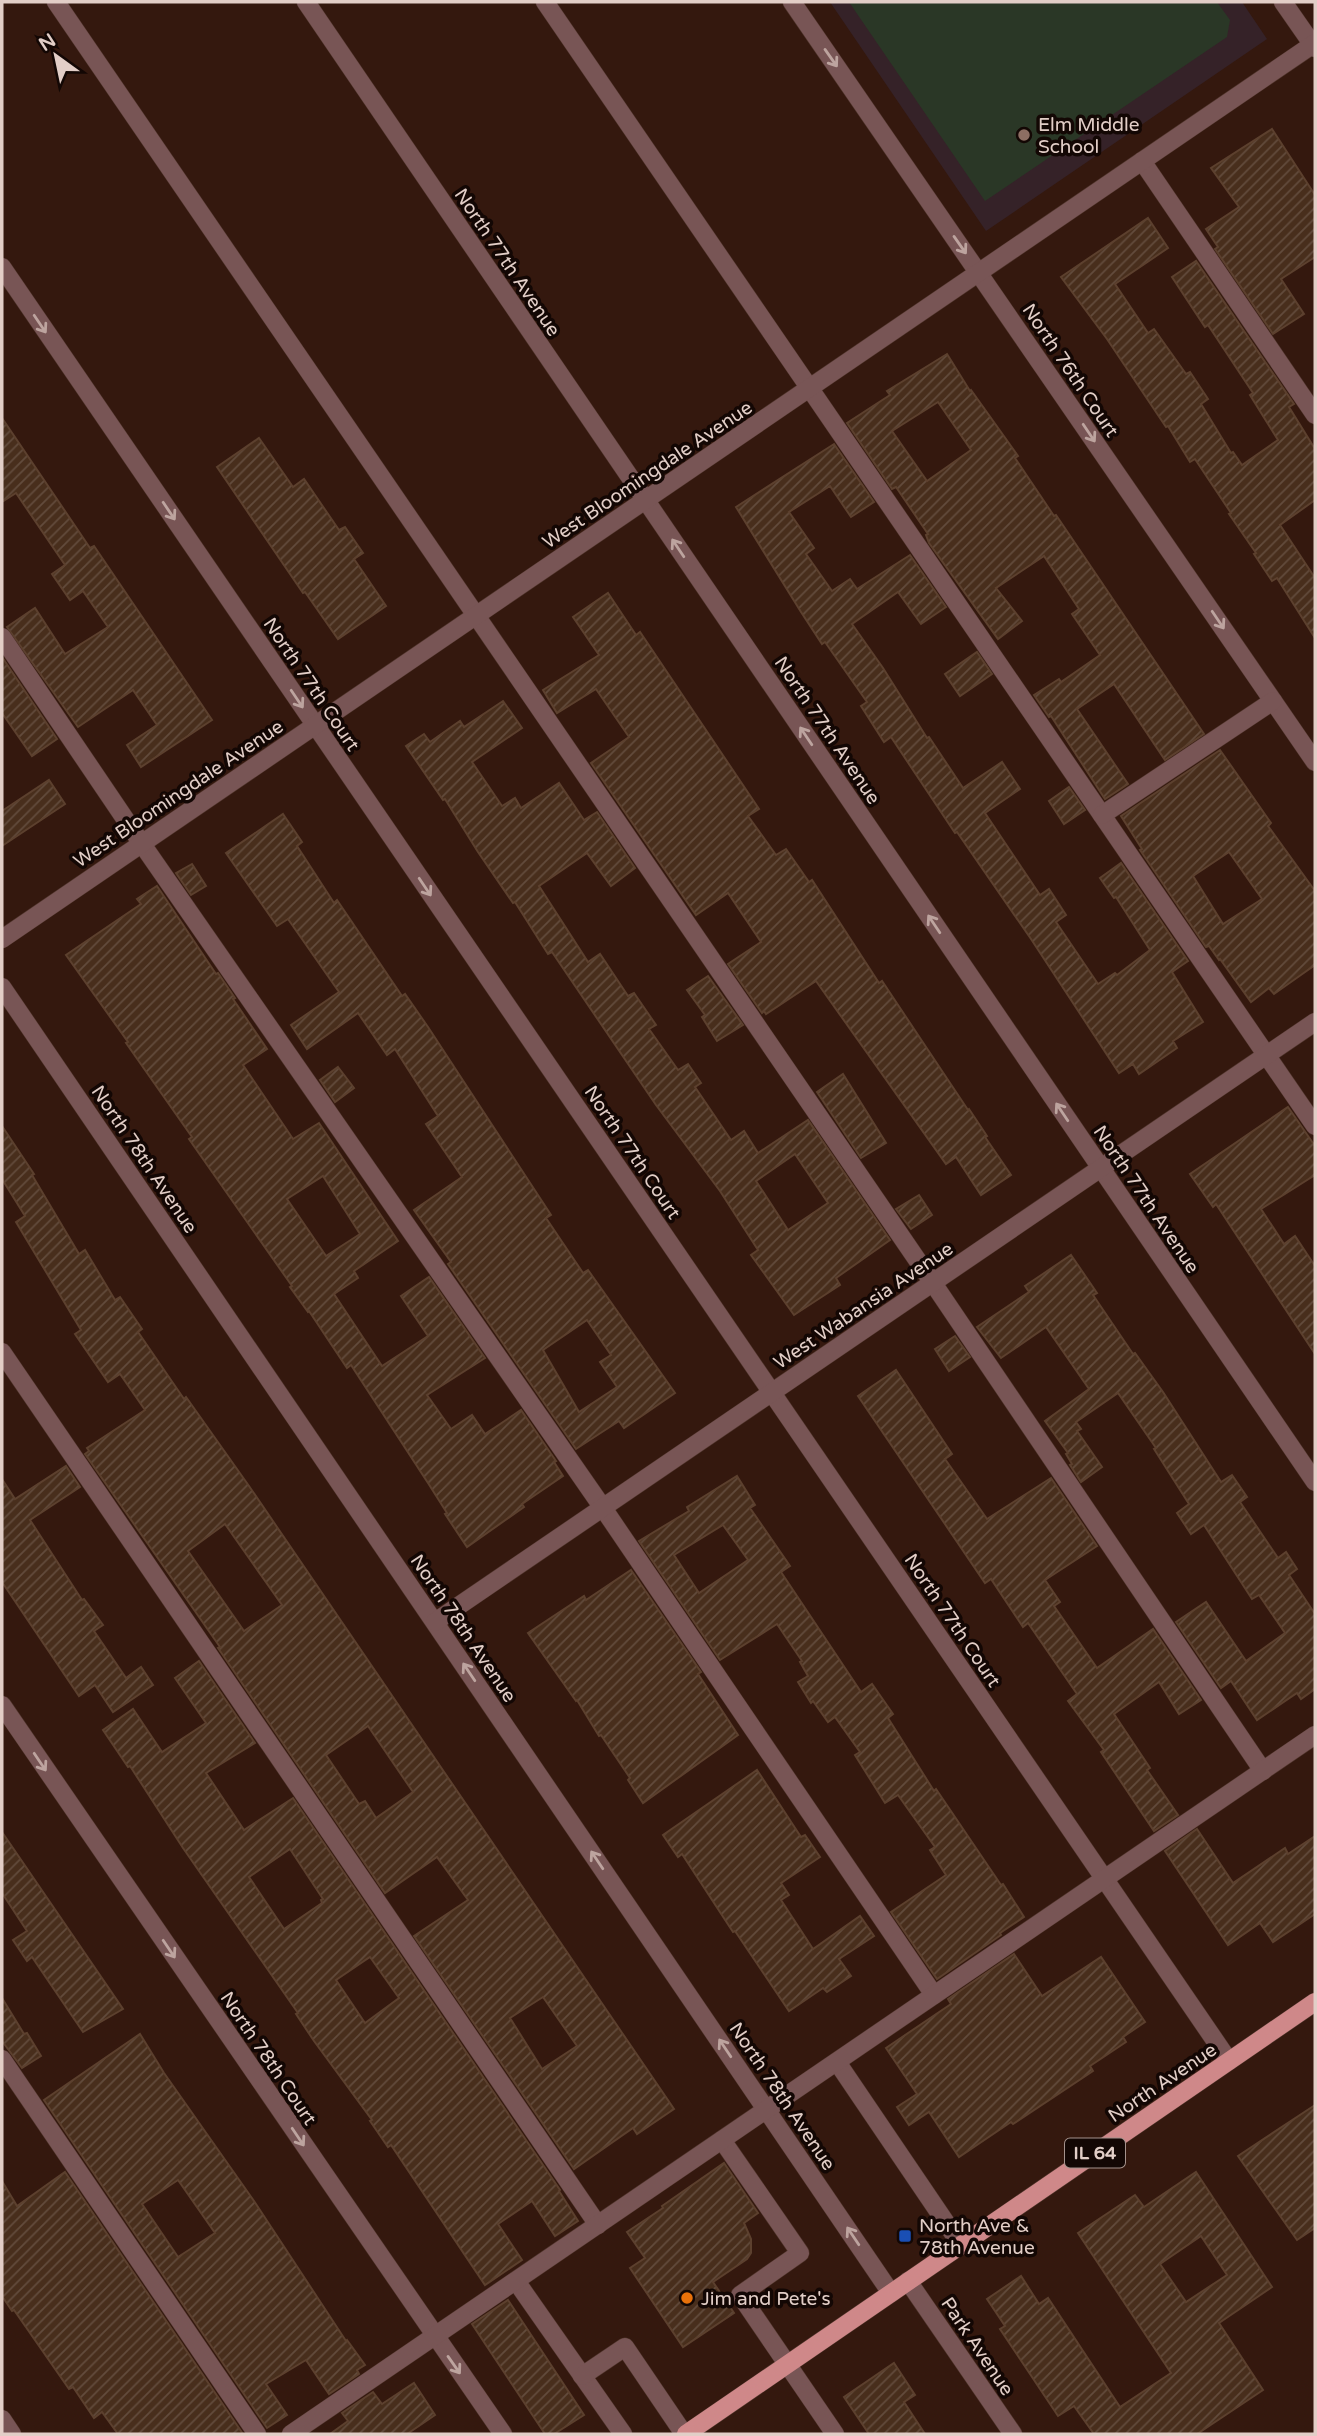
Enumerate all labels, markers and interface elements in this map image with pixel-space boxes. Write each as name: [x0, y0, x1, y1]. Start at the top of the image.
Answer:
north arrow: [21, 21, 91, 91]
text: N: [35, 29, 60, 56]
one-way arrow: [824, 48, 838, 67]
place label: Elm Middle School: [1038, 114, 1140, 158]
marker: Elm Middle School: [1016, 127, 1032, 143]
street label: North 77th Avenue: [450, 185, 565, 341]
one-way arrow: [953, 235, 967, 254]
street label: North 76th Court: [1017, 300, 1123, 441]
one-way arrow: [33, 314, 47, 333]
street label: West Bloomingdale Avenue: [539, 396, 757, 553]
one-way arrow: [1082, 422, 1096, 442]
one-way arrow: [162, 501, 176, 521]
one-way arrow: [671, 539, 685, 558]
one-way arrow: [1211, 610, 1225, 629]
street label: North 77th Court: [258, 614, 364, 755]
street label: North 77th Avenue: [770, 653, 885, 809]
one-way arrow: [290, 689, 304, 708]
street label: West Bloomingdale Avenue: [70, 715, 288, 872]
one-way arrow: [799, 727, 813, 746]
one-way arrow: [418, 877, 433, 896]
one-way arrow: [927, 915, 941, 934]
street label: North 78th Avenue: [87, 1082, 202, 1238]
street label: North 77th Court: [579, 1082, 685, 1223]
one-way arrow: [1055, 1102, 1069, 1122]
street label: North 77th Avenue: [1089, 1122, 1204, 1278]
street label: West Wabansia Avenue: [770, 1238, 957, 1374]
street label: North 77th Court: [899, 1550, 1005, 1691]
street label: North 78th Avenue: [406, 1551, 521, 1707]
one-way arrow: [462, 1663, 476, 1682]
one-way arrow: [33, 1751, 47, 1771]
one-way arrow: [590, 1851, 604, 1870]
one-way arrow: [162, 1939, 176, 1958]
street label: North 78th Court: [215, 1988, 321, 2129]
street label: North 78th Avenue: [725, 2019, 840, 2175]
one-way arrow: [718, 2039, 732, 2059]
street label: North Avenue: [1104, 2039, 1221, 2127]
one-way arrow: [291, 2127, 305, 2146]
road number: IL 64: [1065, 2138, 1125, 2168]
place label: North Ave & 78th Avenue: [919, 2215, 1035, 2259]
one-way arrow: [846, 2227, 860, 2247]
marker: North Ave & 78th Avenue: [897, 2228, 913, 2244]
place label: Jim and Pete's: [701, 2288, 831, 2310]
marker: Jim and Pete's: [679, 2290, 695, 2306]
street label: Park Avenue: [936, 2293, 1018, 2400]
one-way arrow: [447, 2355, 461, 2374]

